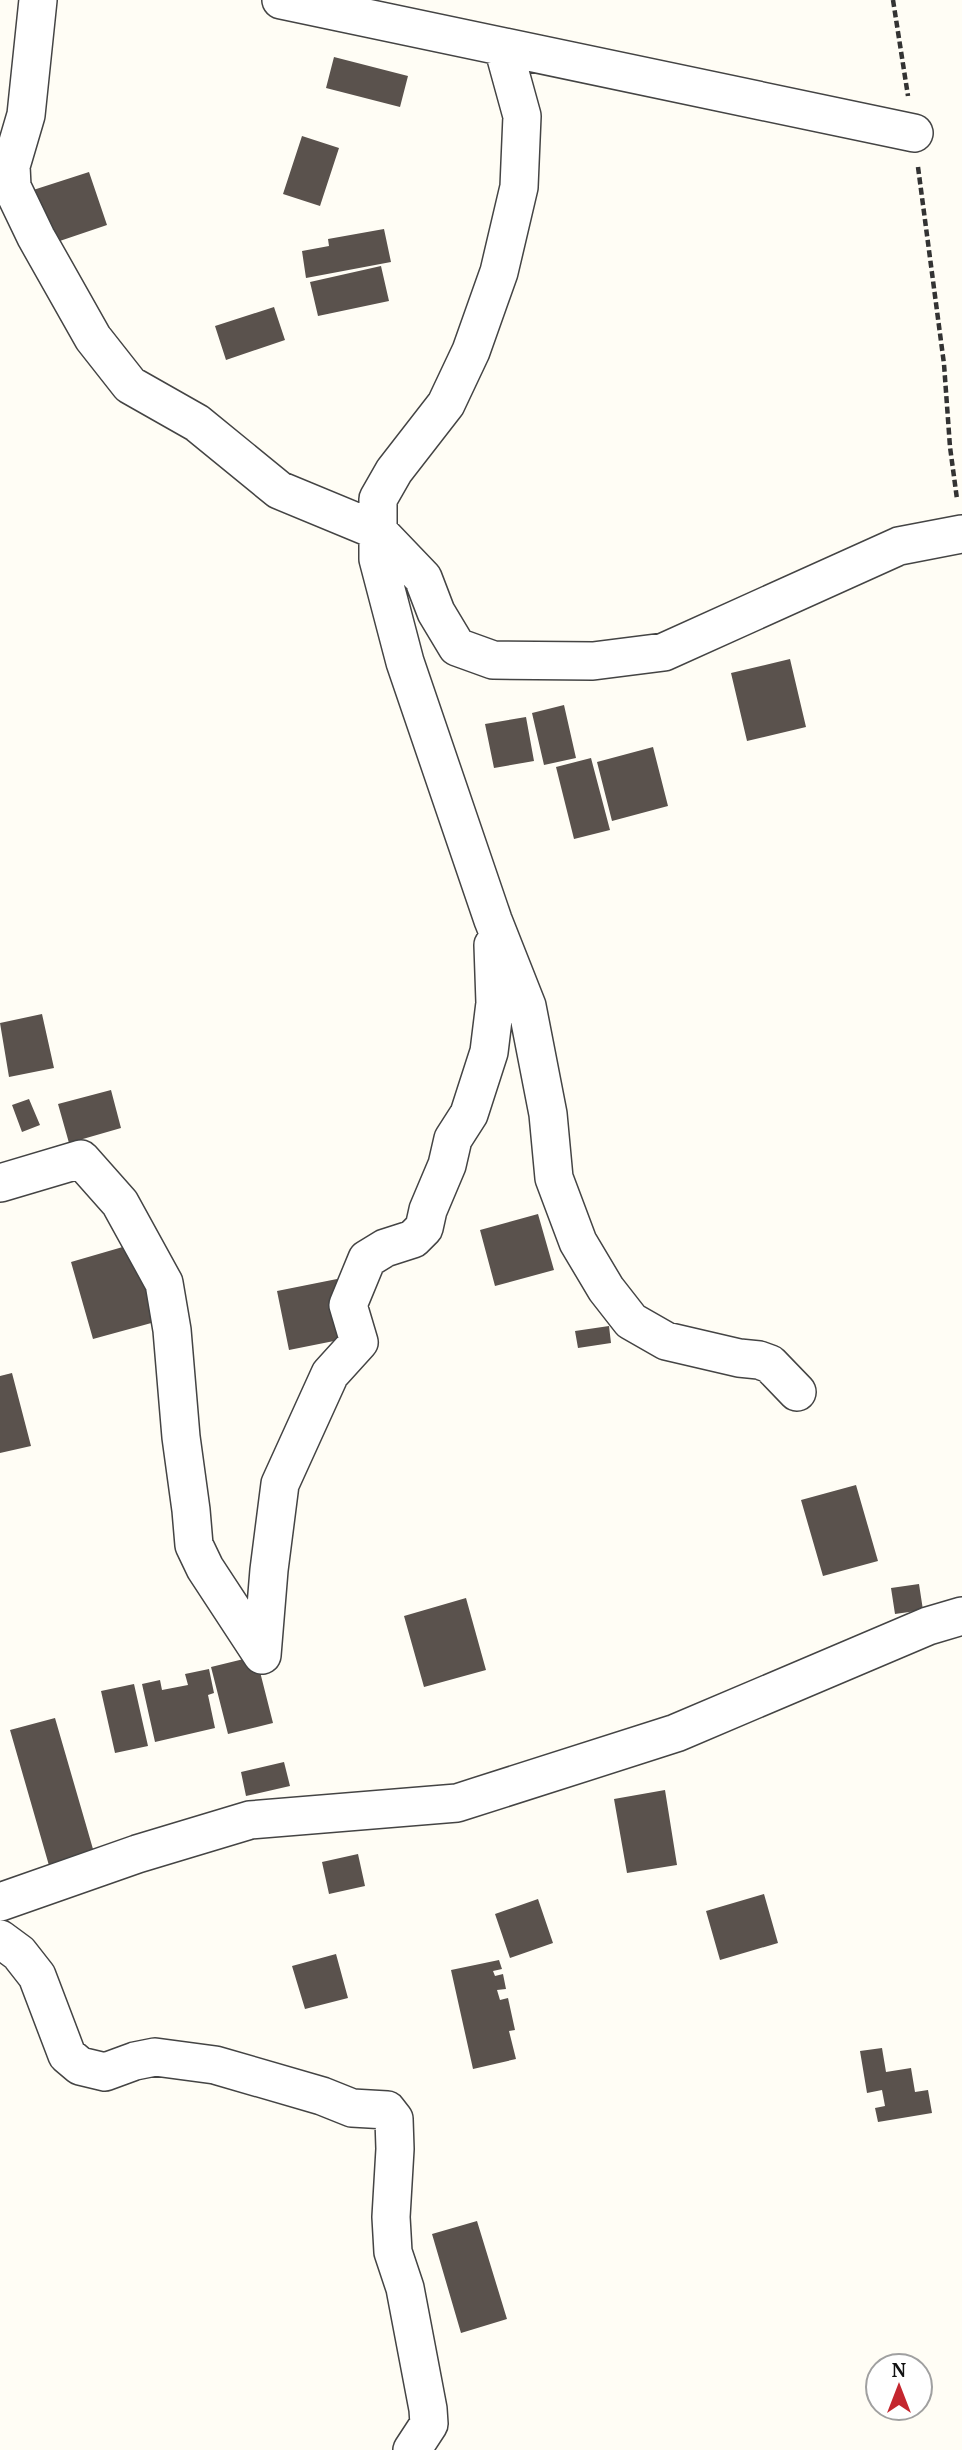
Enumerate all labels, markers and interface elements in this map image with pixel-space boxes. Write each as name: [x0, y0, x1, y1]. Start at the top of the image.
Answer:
north arrow: [864, 2352, 934, 2422]
text: N: [892, 2357, 907, 2382]

